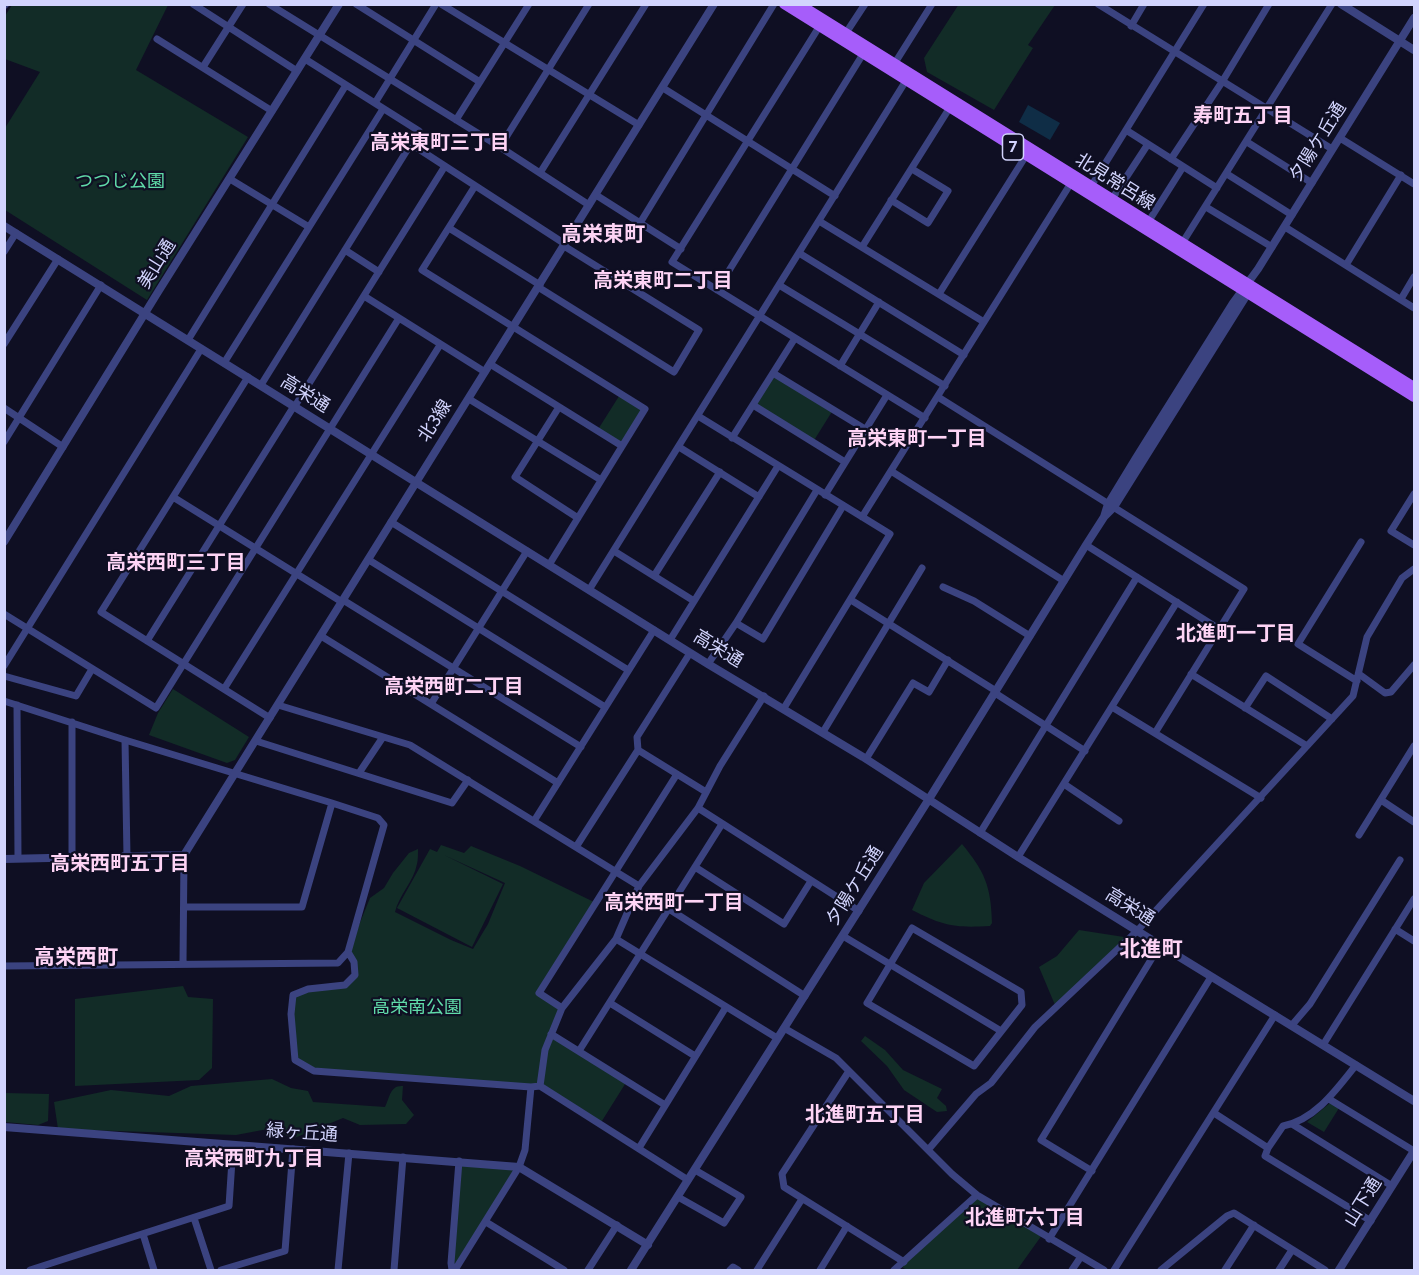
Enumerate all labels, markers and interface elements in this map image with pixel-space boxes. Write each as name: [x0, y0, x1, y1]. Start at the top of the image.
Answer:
street label: 夕陽ケ丘通: [1285, 98, 1351, 186]
district label: 寿町五丁目: [1193, 104, 1293, 128]
district label: 高栄東町三丁目: [370, 131, 510, 155]
road number: 7: [1002, 134, 1024, 160]
street label: 北見常呂線: [1071, 149, 1159, 215]
park label: つつじ公園: [75, 171, 165, 193]
district label: 高栄東町: [561, 222, 645, 248]
street label: 美山通: [134, 235, 180, 293]
district label: 高栄東町二丁目: [593, 269, 733, 293]
street label: 高栄通: [276, 371, 334, 417]
street label: 北3線: [413, 396, 457, 446]
district label: 高栄東町一丁目: [847, 427, 987, 451]
district label: 高栄西町三丁目: [106, 551, 246, 575]
district label: 北進町一丁目: [1176, 622, 1296, 646]
street label: 高栄通: [689, 626, 747, 672]
district label: 高栄西町二丁目: [384, 675, 524, 699]
street label: 夕陽ケ丘通: [822, 842, 888, 930]
district label: 高栄西町五丁目: [50, 852, 190, 876]
street label: 高栄通: [1101, 884, 1159, 930]
district label: 高栄西町一丁目: [604, 891, 744, 915]
district label: 北進町: [1120, 937, 1182, 963]
district label: 高栄西町: [34, 945, 118, 971]
park label: 高栄南公園: [372, 997, 462, 1019]
district label: 北進町五丁目: [805, 1103, 925, 1127]
street label: 緑ヶ丘通: [265, 1120, 339, 1146]
district label: 高栄西町九丁目: [184, 1147, 324, 1171]
street label: 山下通: [1340, 1173, 1386, 1231]
district label: 北進町六丁目: [965, 1206, 1085, 1230]

